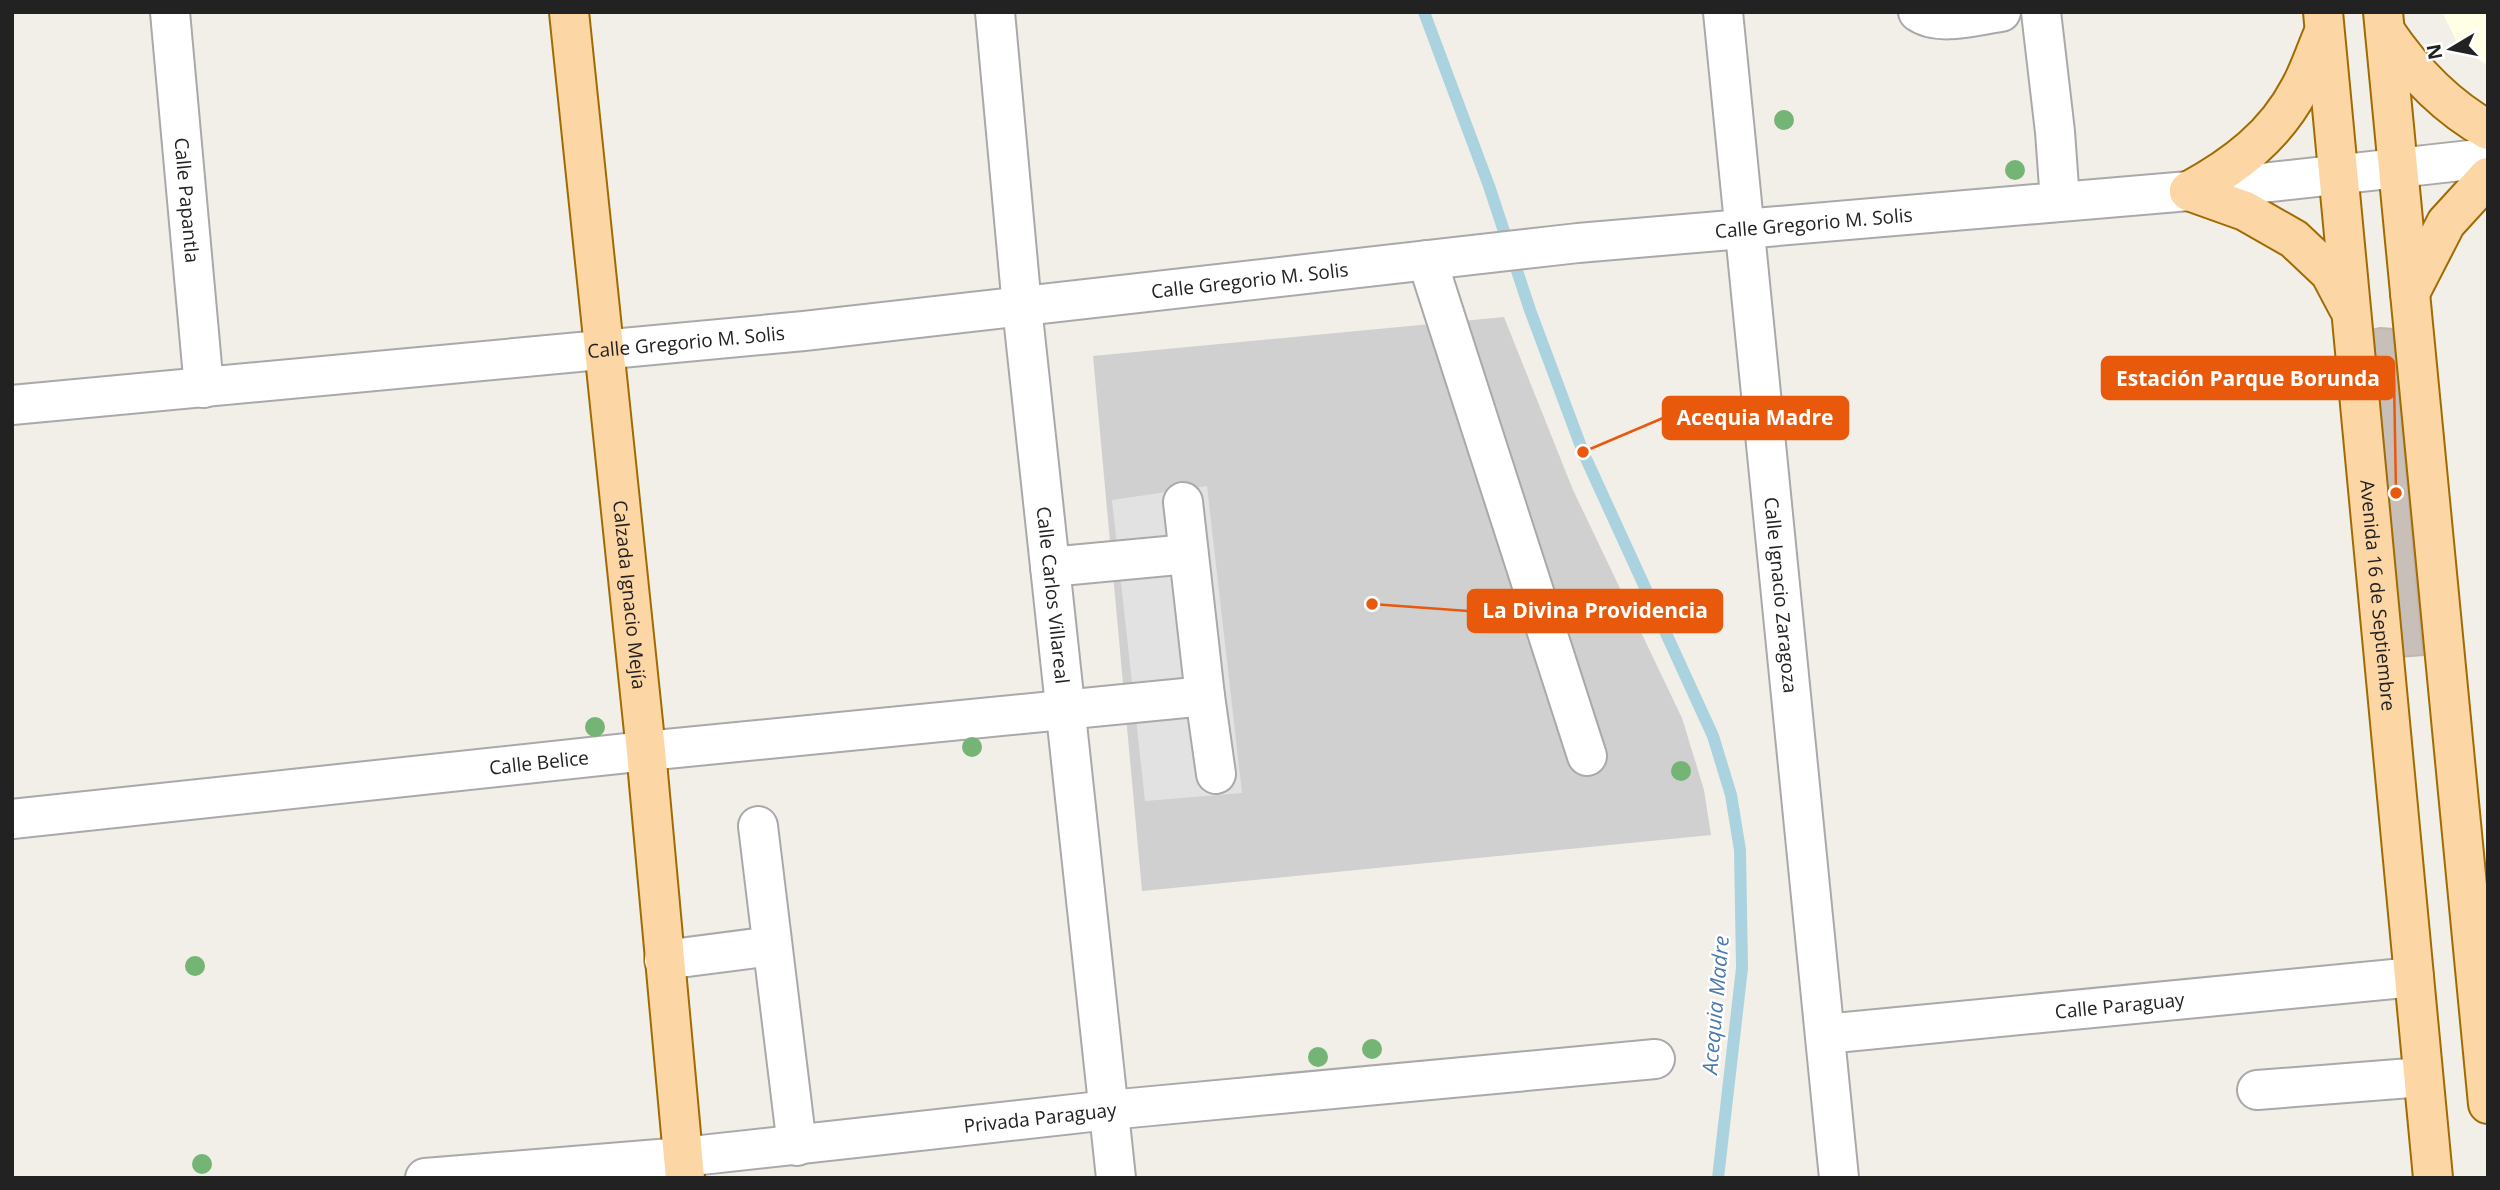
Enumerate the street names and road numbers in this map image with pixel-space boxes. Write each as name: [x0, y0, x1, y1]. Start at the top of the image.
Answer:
street label: Calle Papantla: [168, 136, 206, 264]
street label: Calle Gregorio M. Solis: [1714, 202, 1914, 244]
street label: Calle Gregorio M. Solis: [1150, 256, 1350, 304]
street label: Calle Gregorio M. Solis: [586, 320, 786, 364]
street label: Avenida 16 de Septiembre: [2354, 479, 2402, 712]
street label: Calle Ignacio Zaragoza: [1758, 496, 1804, 694]
street label: Calzada Ignacio Mejía: [607, 499, 653, 691]
street label: Calle Carlos Villareal: [1031, 505, 1076, 685]
street label: Calle Belice: [488, 744, 590, 781]
street label: Calle Paraguay: [2054, 986, 2186, 1025]
street label: Privada Paraguay: [962, 1096, 1118, 1139]

